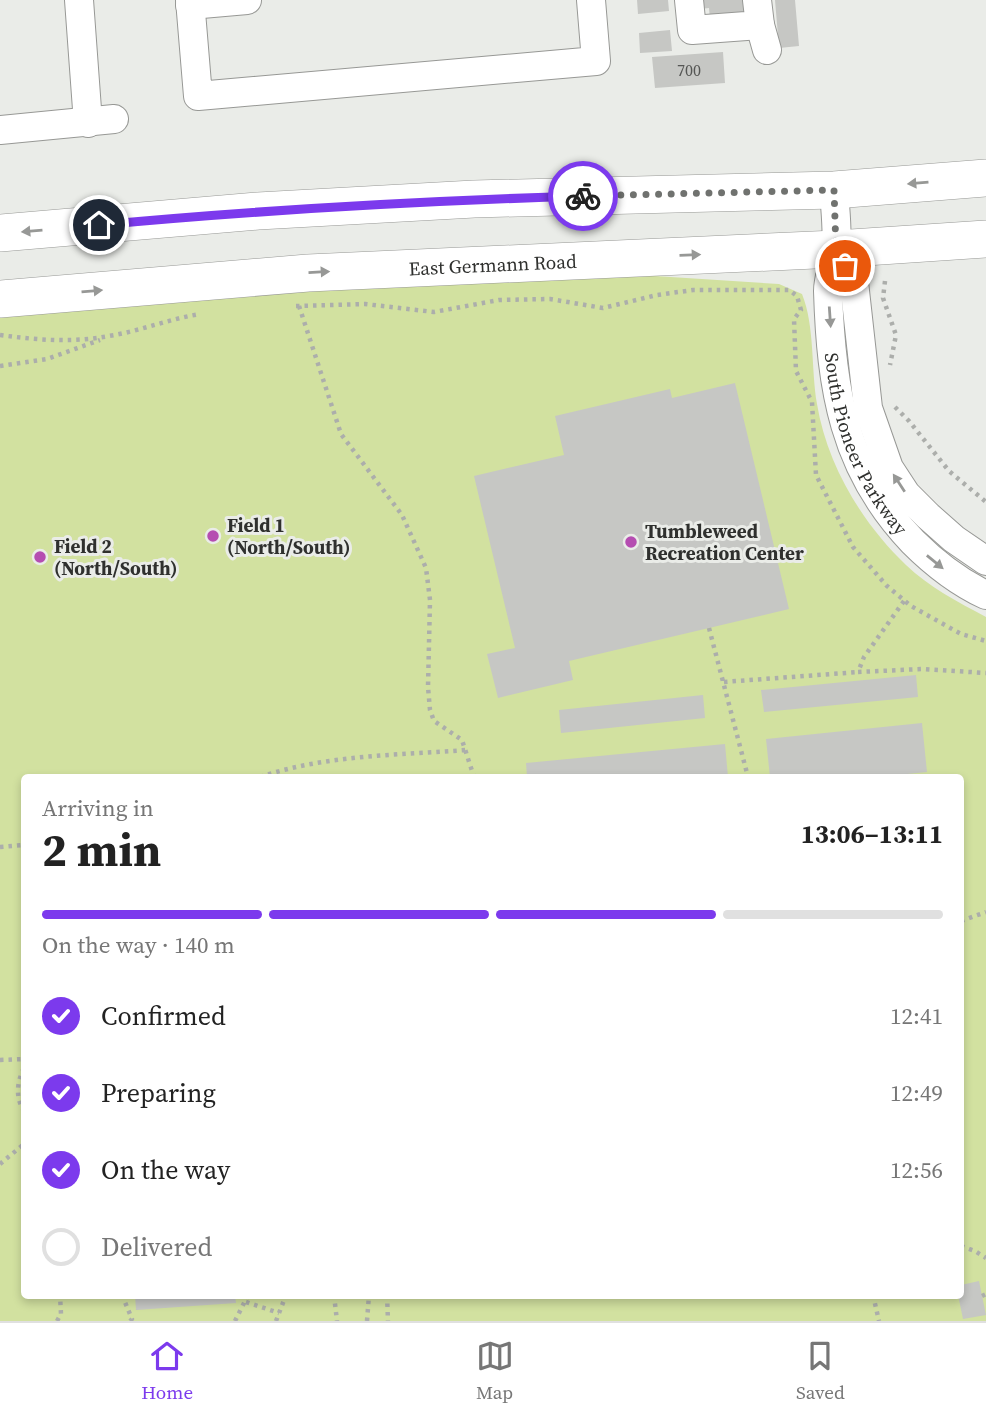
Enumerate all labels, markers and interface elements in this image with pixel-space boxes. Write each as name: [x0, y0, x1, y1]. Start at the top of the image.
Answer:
house number: 700: [677, 59, 701, 81]
courier: [548, 161, 618, 231]
icon: bike: [564, 177, 602, 215]
one-way arrow: [907, 178, 929, 189]
pin: [69, 195, 129, 255]
icon: home: [80, 206, 118, 244]
one-way arrow: [21, 225, 43, 236]
pin: [815, 236, 875, 296]
icon: bag: [826, 247, 864, 285]
street label: East Germann Road: [408, 248, 577, 281]
one-way arrow: [680, 249, 702, 260]
one-way arrow: [308, 267, 330, 278]
one-way arrow: [82, 285, 104, 296]
one-way arrow: [825, 306, 836, 328]
street label: South Pioneer Parkway: [819, 351, 914, 541]
one-way arrow: [893, 474, 906, 493]
place label: Field 1 (North/South): [227, 512, 351, 560]
place label: Tumbleweed Recreation Center: [645, 518, 804, 566]
marker: Field 1 (North/South): [205, 528, 221, 544]
place label: Field 2 (North/South): [54, 533, 178, 581]
marker: Tumbleweed Recreation Center: [623, 534, 639, 550]
marker: Field 2 (North/South): [32, 549, 48, 565]
one-way arrow: [926, 554, 943, 569]
text: Arriving in: [42, 792, 154, 824]
text: 13:06–13:11: [801, 816, 943, 852]
text: 2 min: [42, 818, 161, 881]
text: On the way · 140 m: [42, 929, 235, 961]
icon: check: [42, 997, 80, 1035]
text: Confirmed: [101, 998, 226, 1034]
text: 12:41: [890, 1000, 943, 1032]
icon: check: [42, 1074, 80, 1112]
text: Preparing: [101, 1075, 216, 1111]
text: 12:49: [890, 1077, 943, 1109]
icon: check: [42, 1151, 80, 1189]
text: On the way: [101, 1152, 230, 1188]
text: 12:56: [890, 1154, 943, 1186]
text: Delivered: [101, 1229, 212, 1265]
tab: Home: [141, 1337, 193, 1405]
tab: Map: [476, 1337, 514, 1405]
tab: Saved: [796, 1337, 845, 1405]

